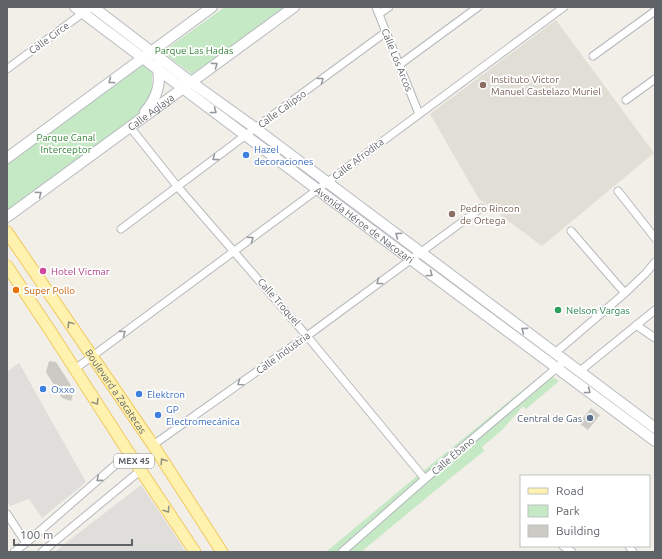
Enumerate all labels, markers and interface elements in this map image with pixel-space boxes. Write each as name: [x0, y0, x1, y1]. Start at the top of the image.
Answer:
street label: Calle Circe: [27, 20, 71, 56]
street label: Calle Los Arcos: [379, 27, 415, 93]
park label: Parque Las Hadas: [155, 45, 233, 56]
one-way arrow: [210, 63, 217, 70]
place label: Instituto Victor Manuel Castelazo Muriel: [491, 74, 601, 97]
one-way arrow: [109, 76, 116, 83]
one-way arrow: [316, 78, 323, 85]
marker: Instituto Victor Manuel Castelazo Muriel: [478, 80, 488, 90]
street label: Calle Calipso: [256, 88, 308, 130]
street label: Calle Aglaya: [125, 91, 176, 132]
one-way arrow: [210, 107, 217, 114]
park label: Parque Canal Interceptor: [37, 132, 96, 155]
street label: Calle Afrodita: [330, 136, 386, 182]
place label: Hazel decoraciones: [254, 144, 313, 167]
marker: Hazel decoraciones: [241, 150, 251, 160]
one-way arrow: [212, 154, 219, 161]
street label: Avenida Héroe de Nacozari: [313, 184, 416, 265]
one-way arrow: [34, 192, 41, 199]
place label: Pedro Rincon de Ortega: [460, 203, 520, 226]
marker: Pedro Rincon de Ortega: [447, 209, 457, 219]
one-way arrow: [395, 232, 402, 239]
one-way arrow: [246, 237, 253, 244]
marker: Hotel Vicmar: [38, 266, 48, 276]
place label: Hotel Vicmar: [51, 266, 110, 277]
one-way arrow: [426, 269, 433, 277]
street label: Calle Troquel: [256, 276, 303, 328]
one-way arrow: [377, 278, 384, 285]
marker: Super Pollo: [11, 285, 21, 295]
place label: Super Pollo: [24, 285, 75, 296]
marker: Nelson Vargas: [553, 305, 563, 315]
place label: Nelson Vargas: [566, 305, 630, 316]
one-way arrow: [67, 321, 75, 328]
one-way arrow: [521, 327, 528, 334]
street label: Calle Industria: [254, 330, 312, 376]
one-way arrow: [119, 331, 126, 338]
street label: Boulevard a Zacatecas: [83, 347, 149, 435]
one-way arrow: [237, 378, 244, 386]
marker: Oxxo: [38, 384, 48, 394]
place label: Oxxo: [51, 384, 75, 395]
one-way arrow: [584, 386, 591, 393]
marker: Elektron: [134, 389, 144, 399]
place label: Elektron: [147, 389, 185, 400]
one-way arrow: [91, 398, 99, 405]
place label: GP Electromecánica: [166, 404, 240, 427]
marker: GP Electromecánica: [153, 410, 163, 420]
place label: Central de Gas: [517, 413, 582, 424]
marker: Central de Gas: [585, 413, 595, 423]
street label: Calle Ébano: [429, 434, 477, 477]
road number: MEX 45: [114, 454, 154, 468]
one-way arrow: [161, 458, 168, 465]
one-way arrow: [97, 474, 104, 481]
legend: [520, 475, 650, 547]
text: Road: [556, 484, 584, 497]
text: Park: [556, 504, 580, 517]
one-way arrow: [162, 506, 169, 513]
scale bar: [14, 521, 132, 547]
text: Building: [556, 524, 600, 537]
text: 100 m: [20, 528, 53, 541]

